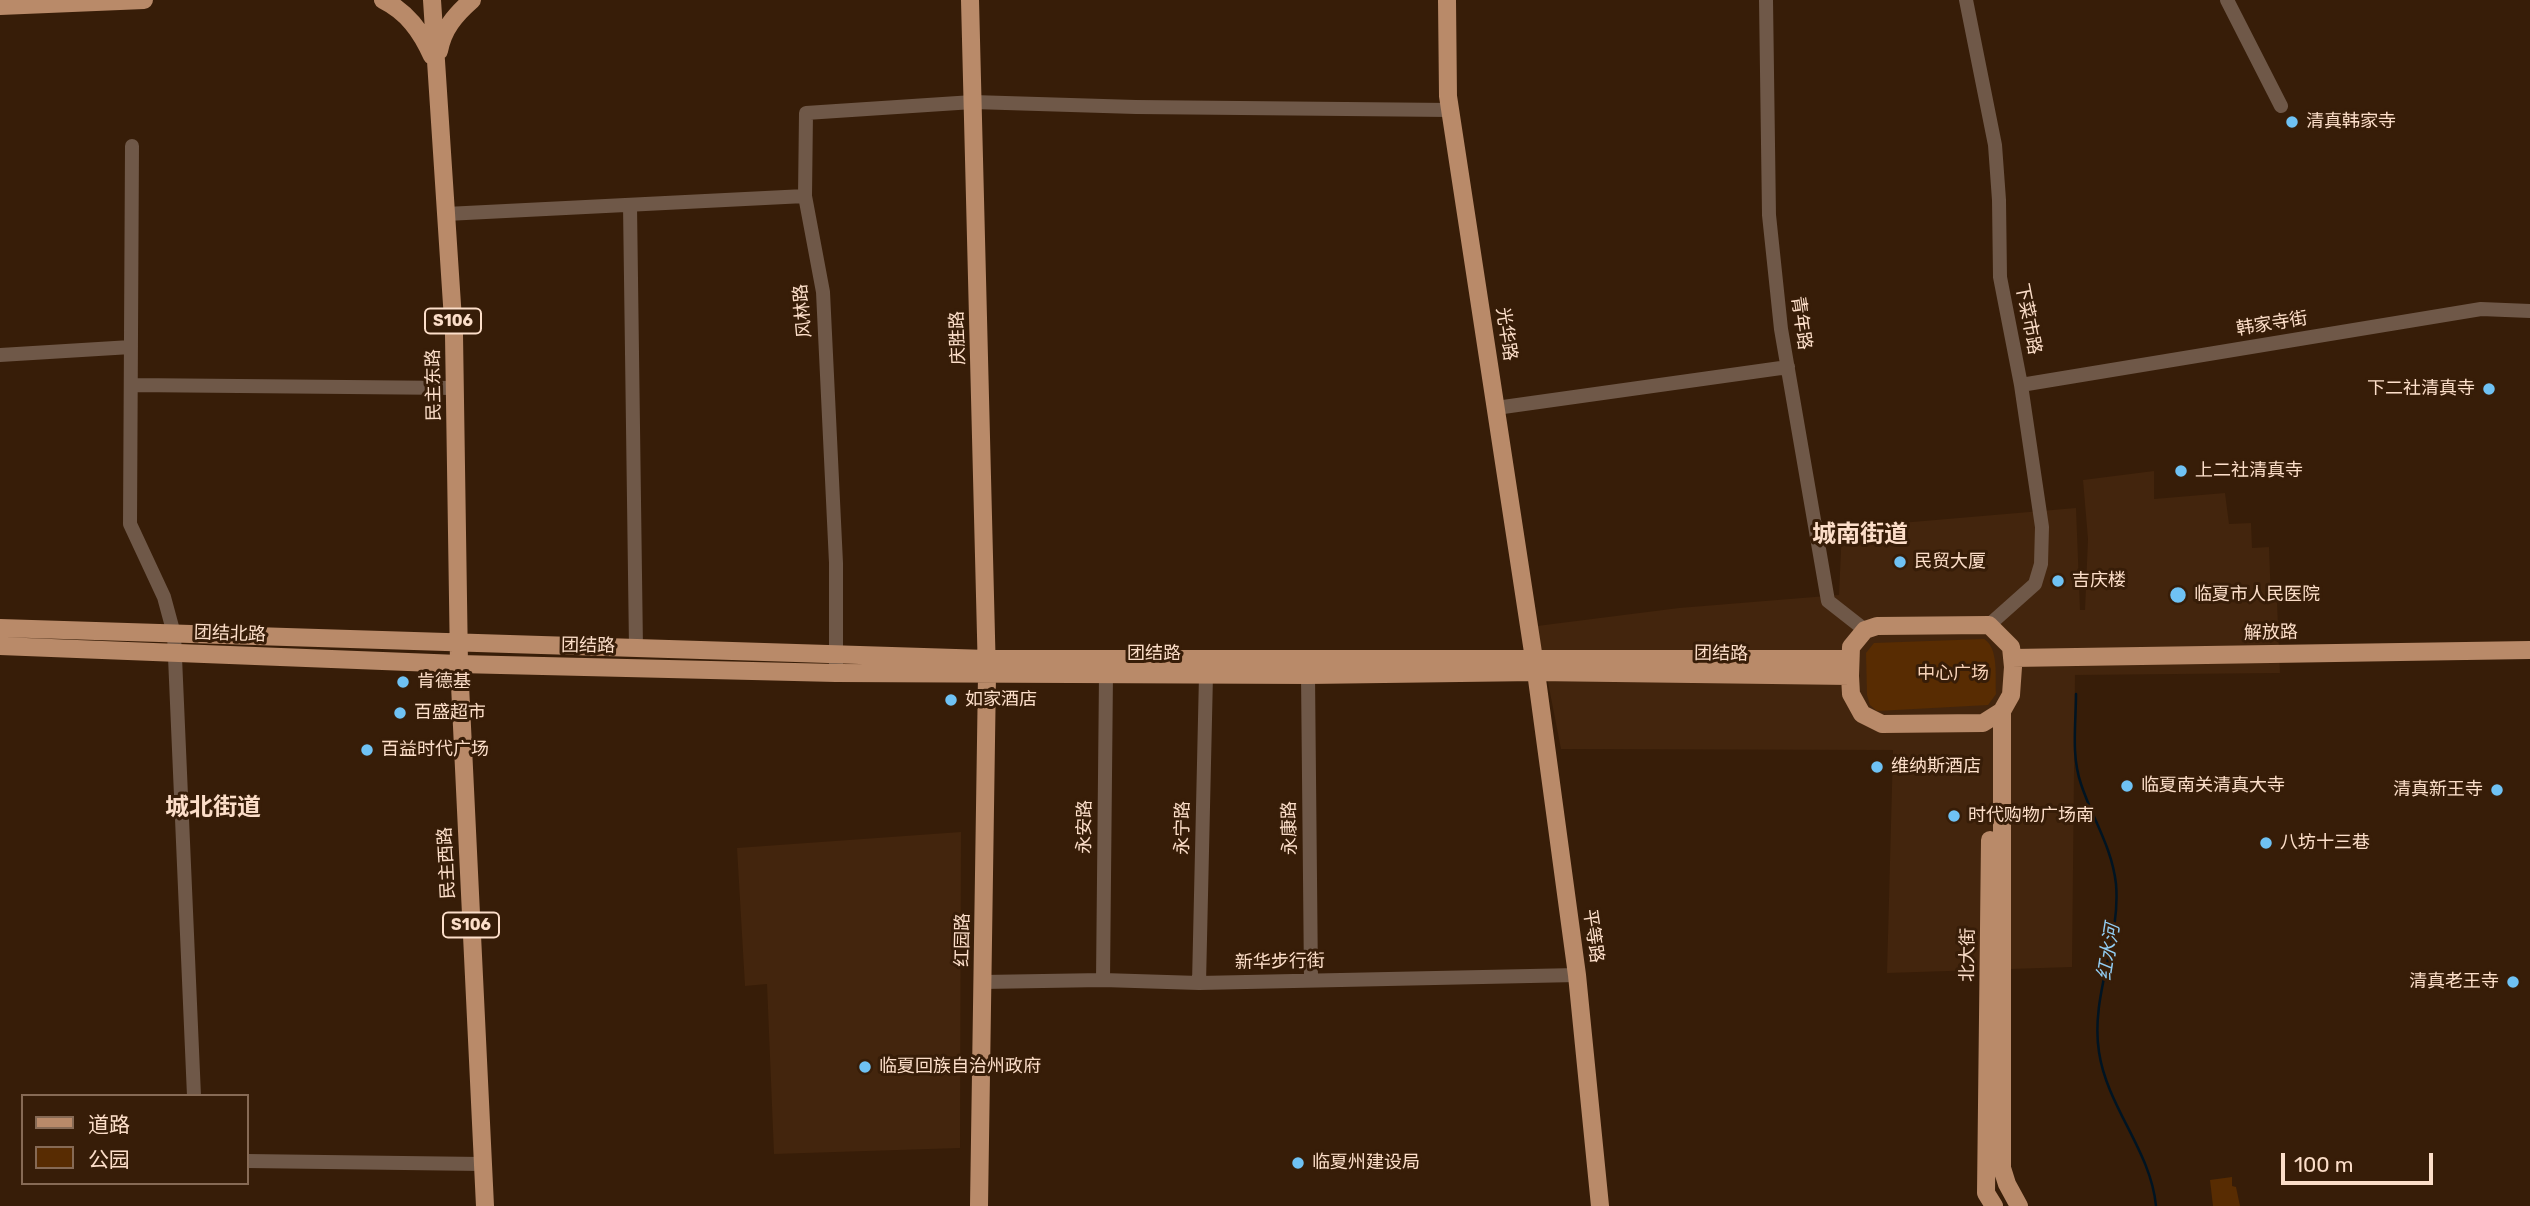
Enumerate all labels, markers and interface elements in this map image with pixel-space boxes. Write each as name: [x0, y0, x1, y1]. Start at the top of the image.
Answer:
place label: 清真韩家寺: [2306, 111, 2396, 133]
marker: 清真韩家寺: [2284, 114, 2300, 130]
street label: 下菜市路: [2011, 282, 2045, 356]
street label: 风林路: [790, 283, 816, 339]
street label: 青年路: [1787, 295, 1815, 351]
street label: 光华路: [1491, 306, 1521, 362]
road number: S106: [425, 308, 481, 334]
street label: 韩家寺街: [2235, 308, 2309, 340]
street label: 庆胜路: [946, 311, 970, 365]
street label: 民主东路: [423, 349, 445, 421]
place label: 下二社清真寺: [2367, 378, 2475, 400]
marker: 下二社清真寺: [2481, 381, 2497, 397]
place label: 上二社清真寺: [2195, 460, 2303, 482]
marker: 上二社清真寺: [2173, 463, 2189, 479]
district label: 城南街道: [1812, 521, 1908, 549]
place label: 民贸大厦: [1914, 551, 1986, 573]
marker: 民贸大厦: [1892, 554, 1908, 570]
place label: 吉庆楼: [2072, 570, 2126, 592]
marker: 吉庆楼: [2050, 573, 2066, 589]
place label: 临夏市人民医院: [2194, 584, 2320, 606]
marker: 临夏市人民医院: [2168, 585, 2188, 605]
street label: 团结北路: [194, 622, 266, 646]
street label: 解放路: [2244, 622, 2298, 644]
street label: 团结路: [561, 635, 615, 657]
street label: 团结路: [1127, 643, 1181, 665]
street label: 团结路: [1694, 643, 1748, 665]
park label: 中心广场: [1917, 663, 1989, 685]
place label: 肯德基: [417, 671, 471, 693]
marker: 肯德基: [395, 674, 411, 690]
place label: 如家酒店: [965, 689, 1037, 711]
marker: 如家酒店: [943, 692, 959, 708]
place label: 百盛超市: [414, 702, 486, 724]
marker: 百盛超市: [392, 705, 408, 721]
place label: 百益时代广场: [381, 739, 489, 761]
marker: 百益时代广场: [359, 742, 375, 758]
place label: 维纳斯酒店: [1891, 756, 1981, 778]
marker: 维纳斯酒店: [1869, 759, 1885, 775]
place label: 临夏南关清真大寺: [2141, 775, 2285, 797]
marker: 临夏南关清真大寺: [2119, 778, 2135, 794]
place label: 清真新王寺: [2393, 779, 2483, 801]
marker: 清真新王寺: [2489, 782, 2505, 798]
district label: 城北街道: [165, 794, 261, 822]
street label: 永安路: [1074, 800, 1096, 854]
street label: 永宁路: [1172, 801, 1194, 855]
street label: 永康路: [1279, 801, 1301, 855]
place label: 时代购物广场南: [1968, 805, 2094, 827]
marker: 时代购物广场南: [1946, 808, 1962, 824]
street label: 民主西路: [434, 826, 460, 900]
place label: 八坊十三巷: [2280, 832, 2370, 854]
marker: 八坊十三巷: [2258, 835, 2274, 851]
street label: 平等路: [1579, 908, 1607, 964]
road number: S106: [443, 912, 499, 937]
street label: 红园路: [952, 913, 974, 967]
water label: 红水河: [2093, 922, 2125, 982]
street label: 北大街: [1957, 928, 1979, 982]
street label: 新华步行街: [1235, 950, 1325, 974]
place label: 清真老王寺: [2409, 971, 2499, 993]
marker: 清真老王寺: [2505, 974, 2521, 990]
place label: 临夏回族自治州政府: [879, 1056, 1041, 1078]
marker: 临夏回族自治州政府: [857, 1059, 873, 1075]
legend: [21, 1094, 248, 1185]
text: 道路: [88, 1112, 130, 1137]
scale bar: [2285, 1140, 2437, 1184]
text: 公园: [88, 1147, 130, 1172]
place label: 临夏州建设局: [1312, 1152, 1420, 1174]
text: 100 m: [2294, 1152, 2353, 1177]
marker: 临夏州建设局: [1290, 1155, 1306, 1171]

